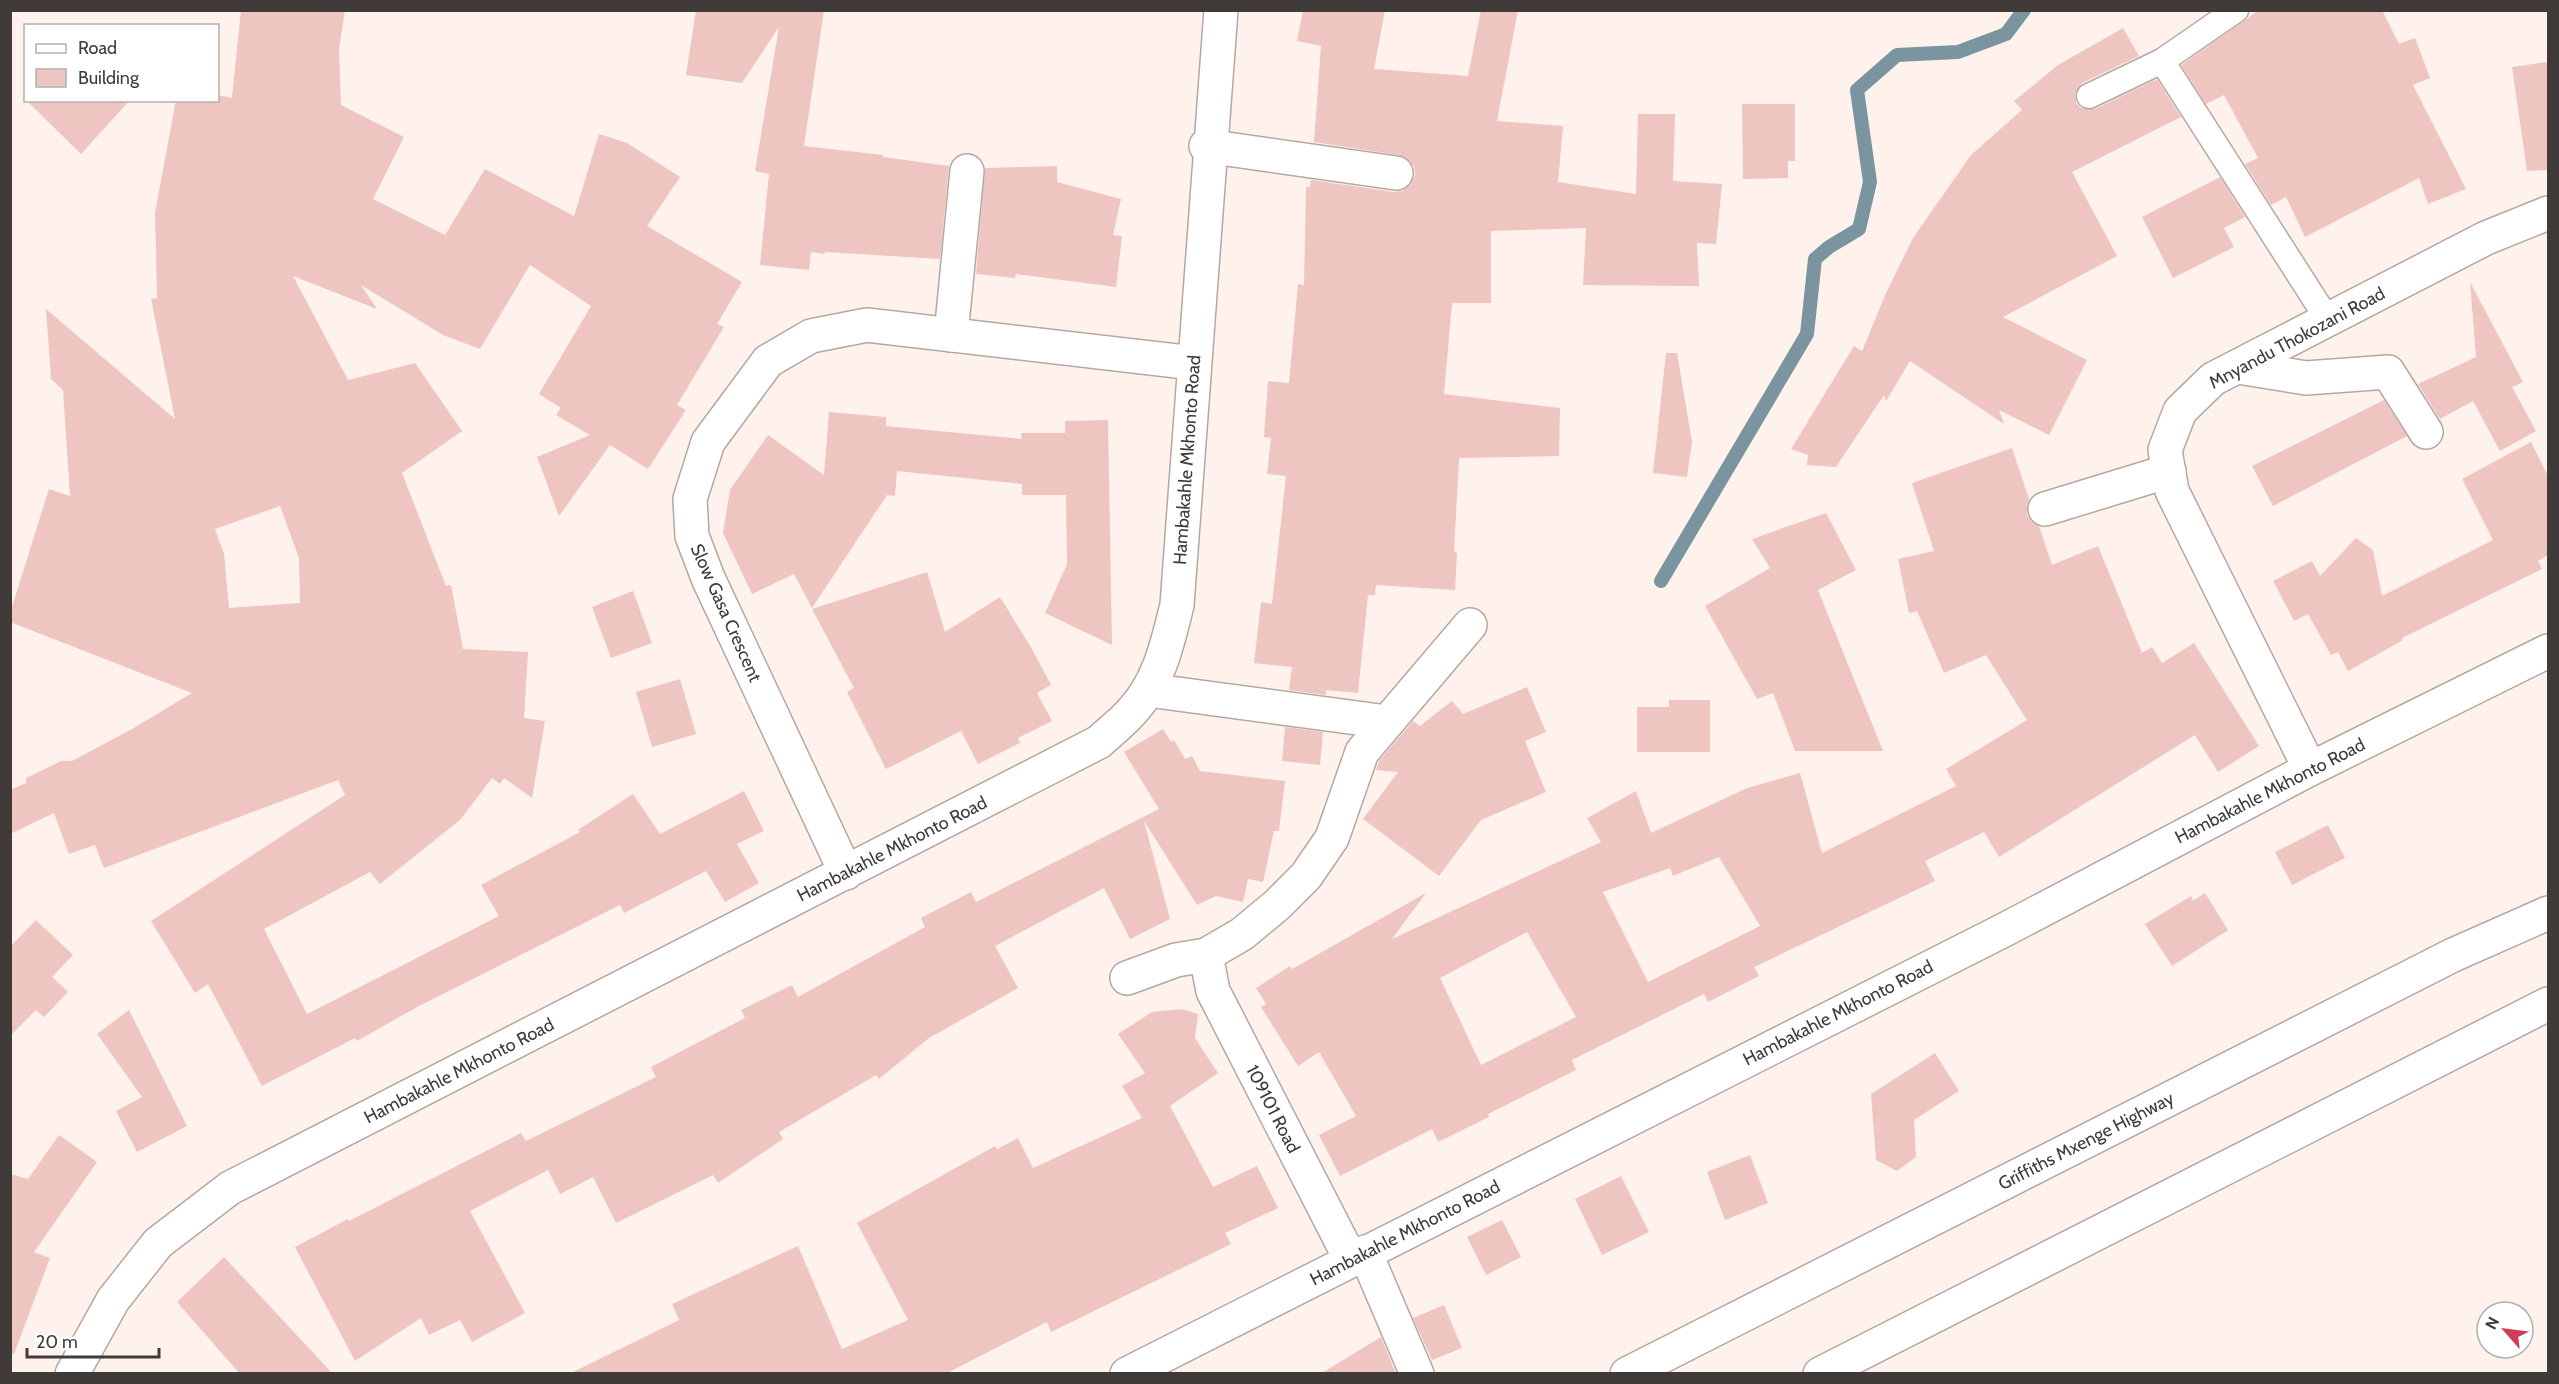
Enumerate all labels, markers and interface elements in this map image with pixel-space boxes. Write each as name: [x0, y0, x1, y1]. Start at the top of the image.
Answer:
legend: [24, 24, 219, 102]
text: Road: [78, 37, 117, 59]
text: Building: [78, 67, 140, 89]
street label: Mnyandu Thokozani Road: [2205, 282, 2389, 394]
street label: Hambakahle Mkhonto Road: [1169, 354, 1205, 566]
street label: Slow Gasa Crescent: [686, 541, 766, 685]
street label: Hambakahle Mkhonto Road: [2171, 733, 2369, 849]
street label: Hambakahle Mkhonto Road: [793, 791, 991, 907]
street label: Hambakahle Mkhonto Road: [1739, 955, 1937, 1071]
street label: Hambakahle Mkhonto Road: [360, 1013, 558, 1129]
street label: 109101 Road: [1241, 1061, 1305, 1157]
street label: Griffiths Mxenge Highway: [1995, 1087, 2177, 1195]
street label: Hambakahle Mkhonto Road: [1306, 1175, 1504, 1291]
north arrow: [2475, 1300, 2535, 1360]
text: N: [2481, 1314, 2503, 1333]
scale bar: [27, 1321, 159, 1359]
text: 20 m: [36, 1331, 78, 1353]

